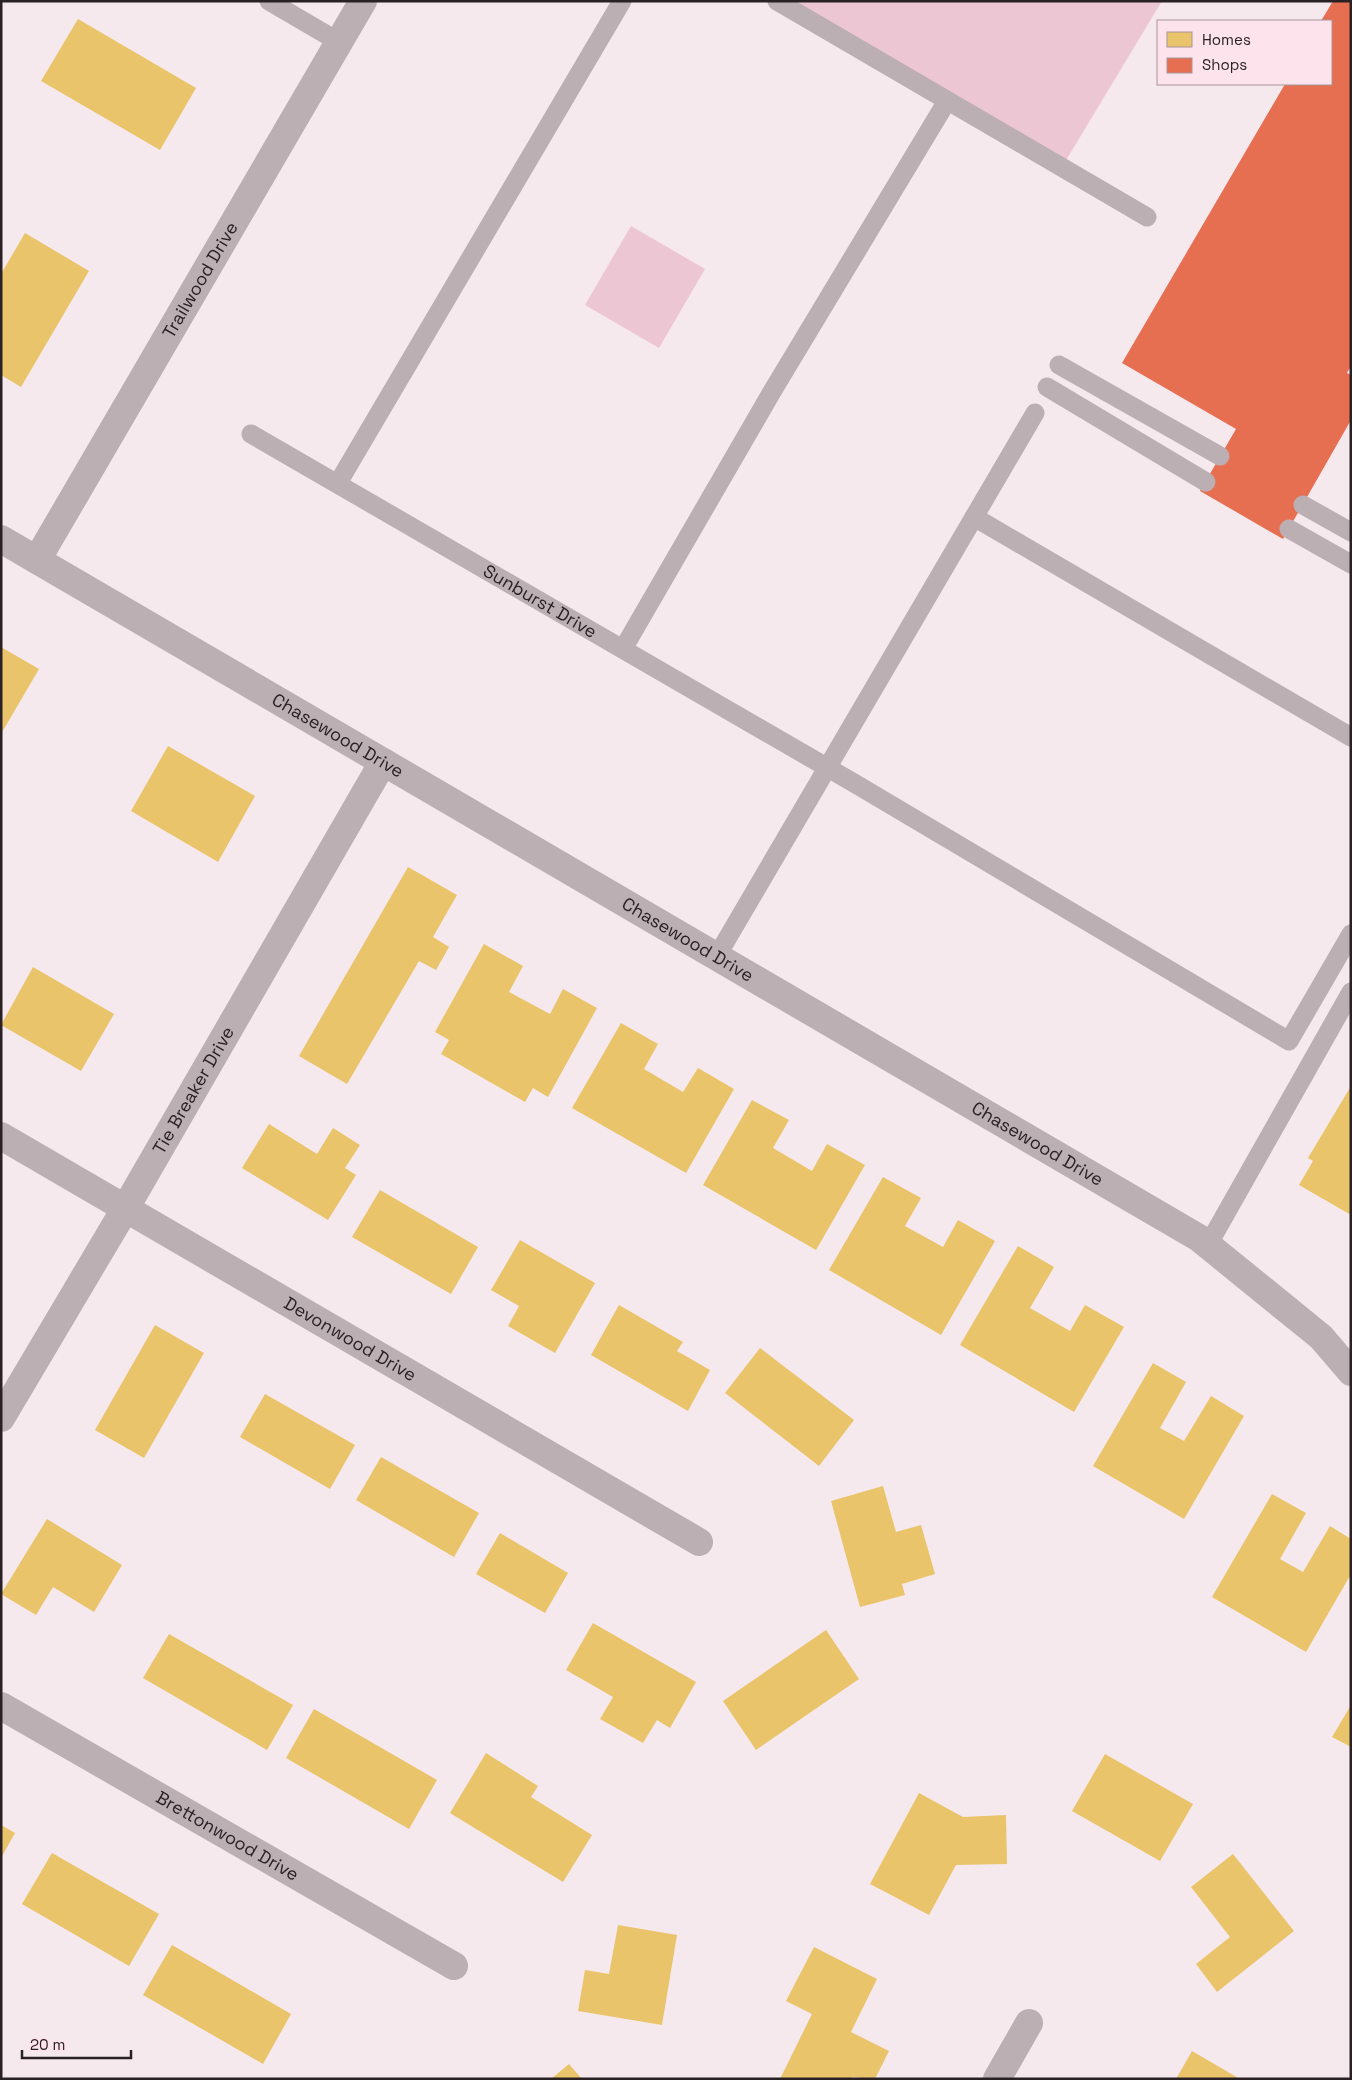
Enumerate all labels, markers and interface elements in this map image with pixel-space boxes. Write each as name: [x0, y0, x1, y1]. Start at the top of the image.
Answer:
legend: [1157, 20, 1332, 85]
text: Homes: [1202, 30, 1251, 49]
text: Shops: [1202, 55, 1247, 74]
street label: Trailwood Drive: [157, 218, 243, 342]
street label: Sunburst Drive: [479, 559, 601, 643]
street label: Chasewood Drive: [268, 688, 408, 783]
street label: Chasewood Drive: [618, 892, 758, 987]
street label: Tie Breaker Drive: [147, 1022, 239, 1158]
street label: Chasewood Drive: [968, 1096, 1108, 1191]
street label: Devonwood Drive: [280, 1291, 421, 1386]
street label: Brettonwood Drive: [152, 1785, 303, 1886]
scale bar: [22, 2028, 131, 2060]
text: 20 m: [30, 2035, 65, 2054]

